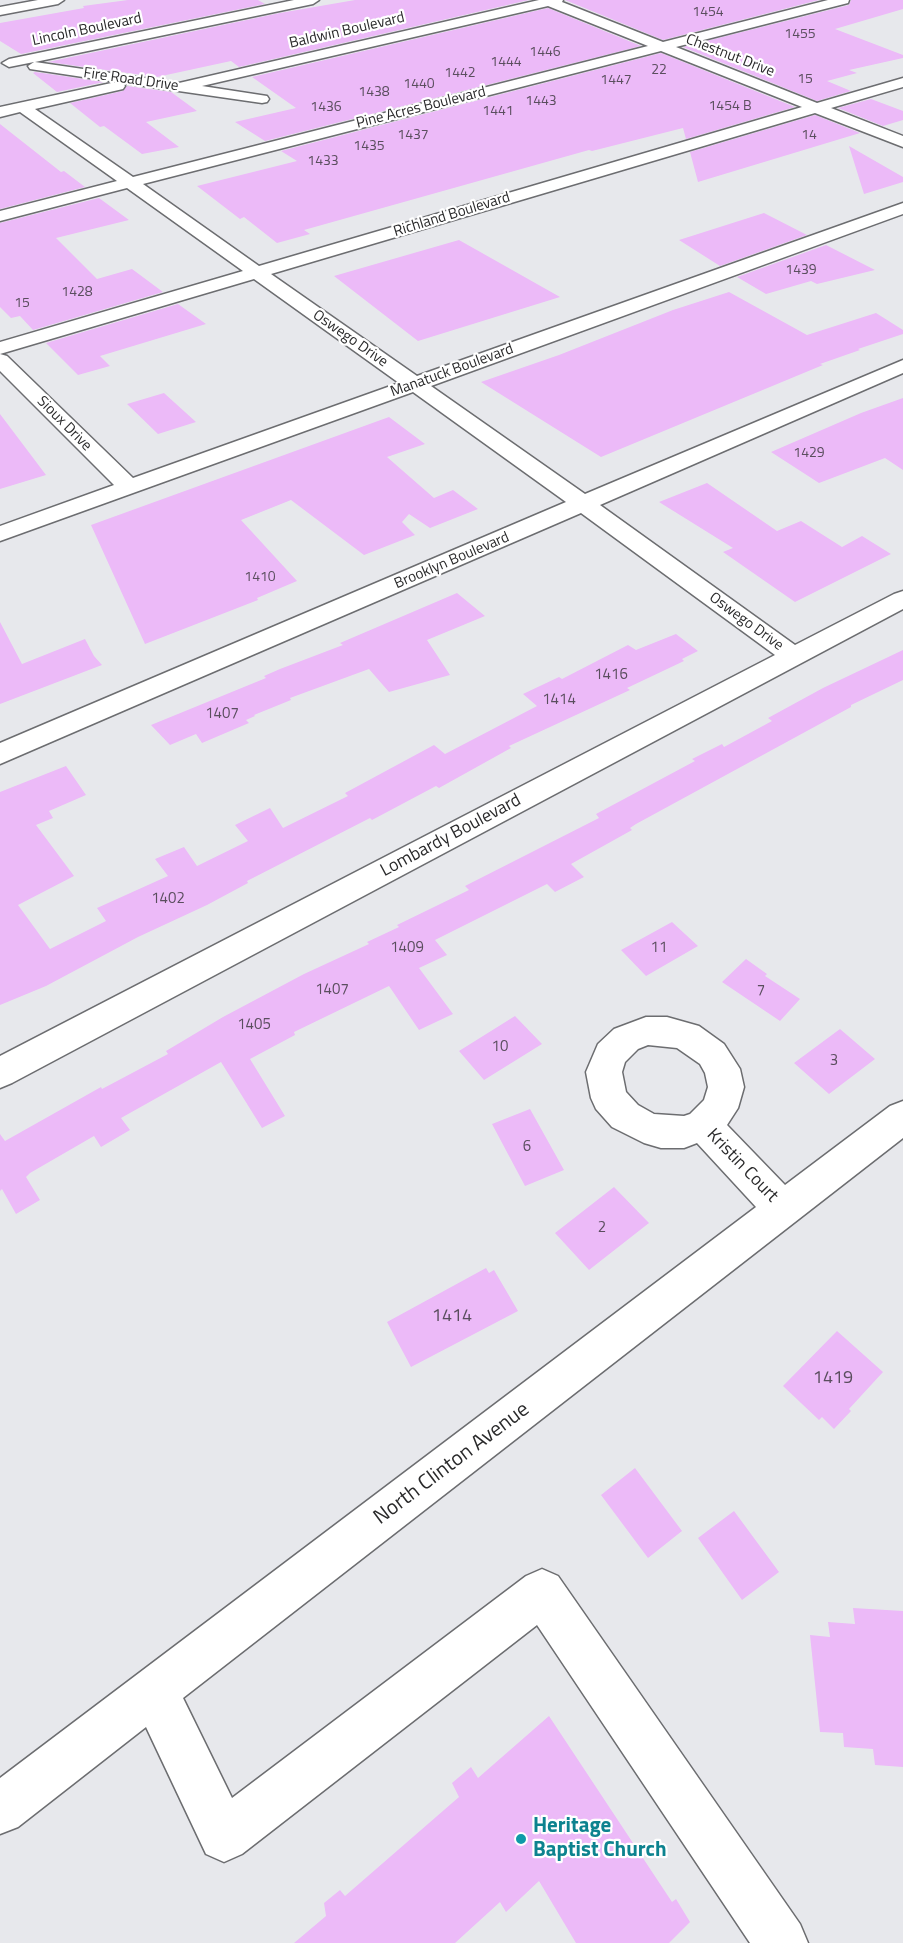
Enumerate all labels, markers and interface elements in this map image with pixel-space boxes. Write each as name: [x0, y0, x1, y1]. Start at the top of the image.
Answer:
house number: 1454: [692, 5, 724, 21]
street label: Baldwin Boulevard: [288, 9, 406, 53]
street label: Lincoln Boulevard: [31, 10, 143, 50]
house number: 1455: [784, 27, 816, 43]
street label: Chestnut Drive: [683, 31, 777, 81]
house number: 1446: [529, 45, 561, 61]
house number: 1444: [490, 55, 522, 71]
house number: 22: [651, 63, 667, 79]
street label: Fire Road Drive: [82, 64, 180, 96]
house number: 1442: [444, 66, 476, 82]
house number: 15: [797, 72, 813, 88]
house number: 1447: [600, 73, 632, 89]
house number: 1440: [403, 77, 435, 93]
street label: Pine Acres Boulevard: [354, 83, 488, 133]
house number: 1438: [358, 85, 390, 101]
house number: 1443: [525, 94, 557, 110]
house number: 1454 B: [708, 99, 752, 115]
house number: 1436: [310, 100, 342, 116]
house number: 1441: [482, 104, 514, 120]
house number: 1437: [397, 128, 429, 144]
house number: 14: [801, 128, 817, 144]
house number: 1435: [353, 139, 385, 155]
house number: 1433: [307, 154, 339, 170]
street label: Richland Boulevard: [392, 189, 512, 241]
house number: 1439: [785, 263, 817, 279]
house number: 1428: [61, 285, 93, 301]
house number: 15: [14, 296, 30, 312]
street label: Oswego Drive: [309, 307, 391, 371]
street label: Manatuck Boulevard: [388, 340, 516, 402]
street label: Sioux Drive: [33, 393, 95, 455]
house number: 1429: [793, 446, 825, 462]
street label: Brooklyn Boulevard: [392, 529, 512, 593]
house number: 1410: [244, 570, 276, 586]
street label: Oswego Drive: [705, 589, 787, 655]
house number: 1416: [594, 666, 628, 684]
house number: 1414: [542, 691, 576, 709]
house number: 1407: [205, 705, 239, 723]
street label: Lombardy Boulevard: [377, 790, 525, 882]
house number: 1402: [151, 890, 185, 908]
house number: 1409: [390, 939, 424, 957]
house number: 11: [651, 939, 667, 957]
house number: 1407: [315, 981, 349, 999]
house number: 7: [757, 982, 765, 1000]
house number: 1405: [237, 1016, 271, 1034]
house number: 10: [492, 1038, 508, 1056]
house number: 3: [830, 1052, 838, 1070]
street label: Kristin Court: [702, 1125, 782, 1207]
house number: 6: [523, 1138, 531, 1156]
house number: 2: [598, 1219, 606, 1237]
house number: 1414: [432, 1306, 472, 1328]
house number: 1419: [813, 1368, 853, 1390]
street label: North Clinton Avenue: [369, 1397, 535, 1531]
place label: Heritage Baptist Church: [533, 1814, 667, 1864]
marker: Heritage Baptist Church: [514, 1832, 528, 1846]

